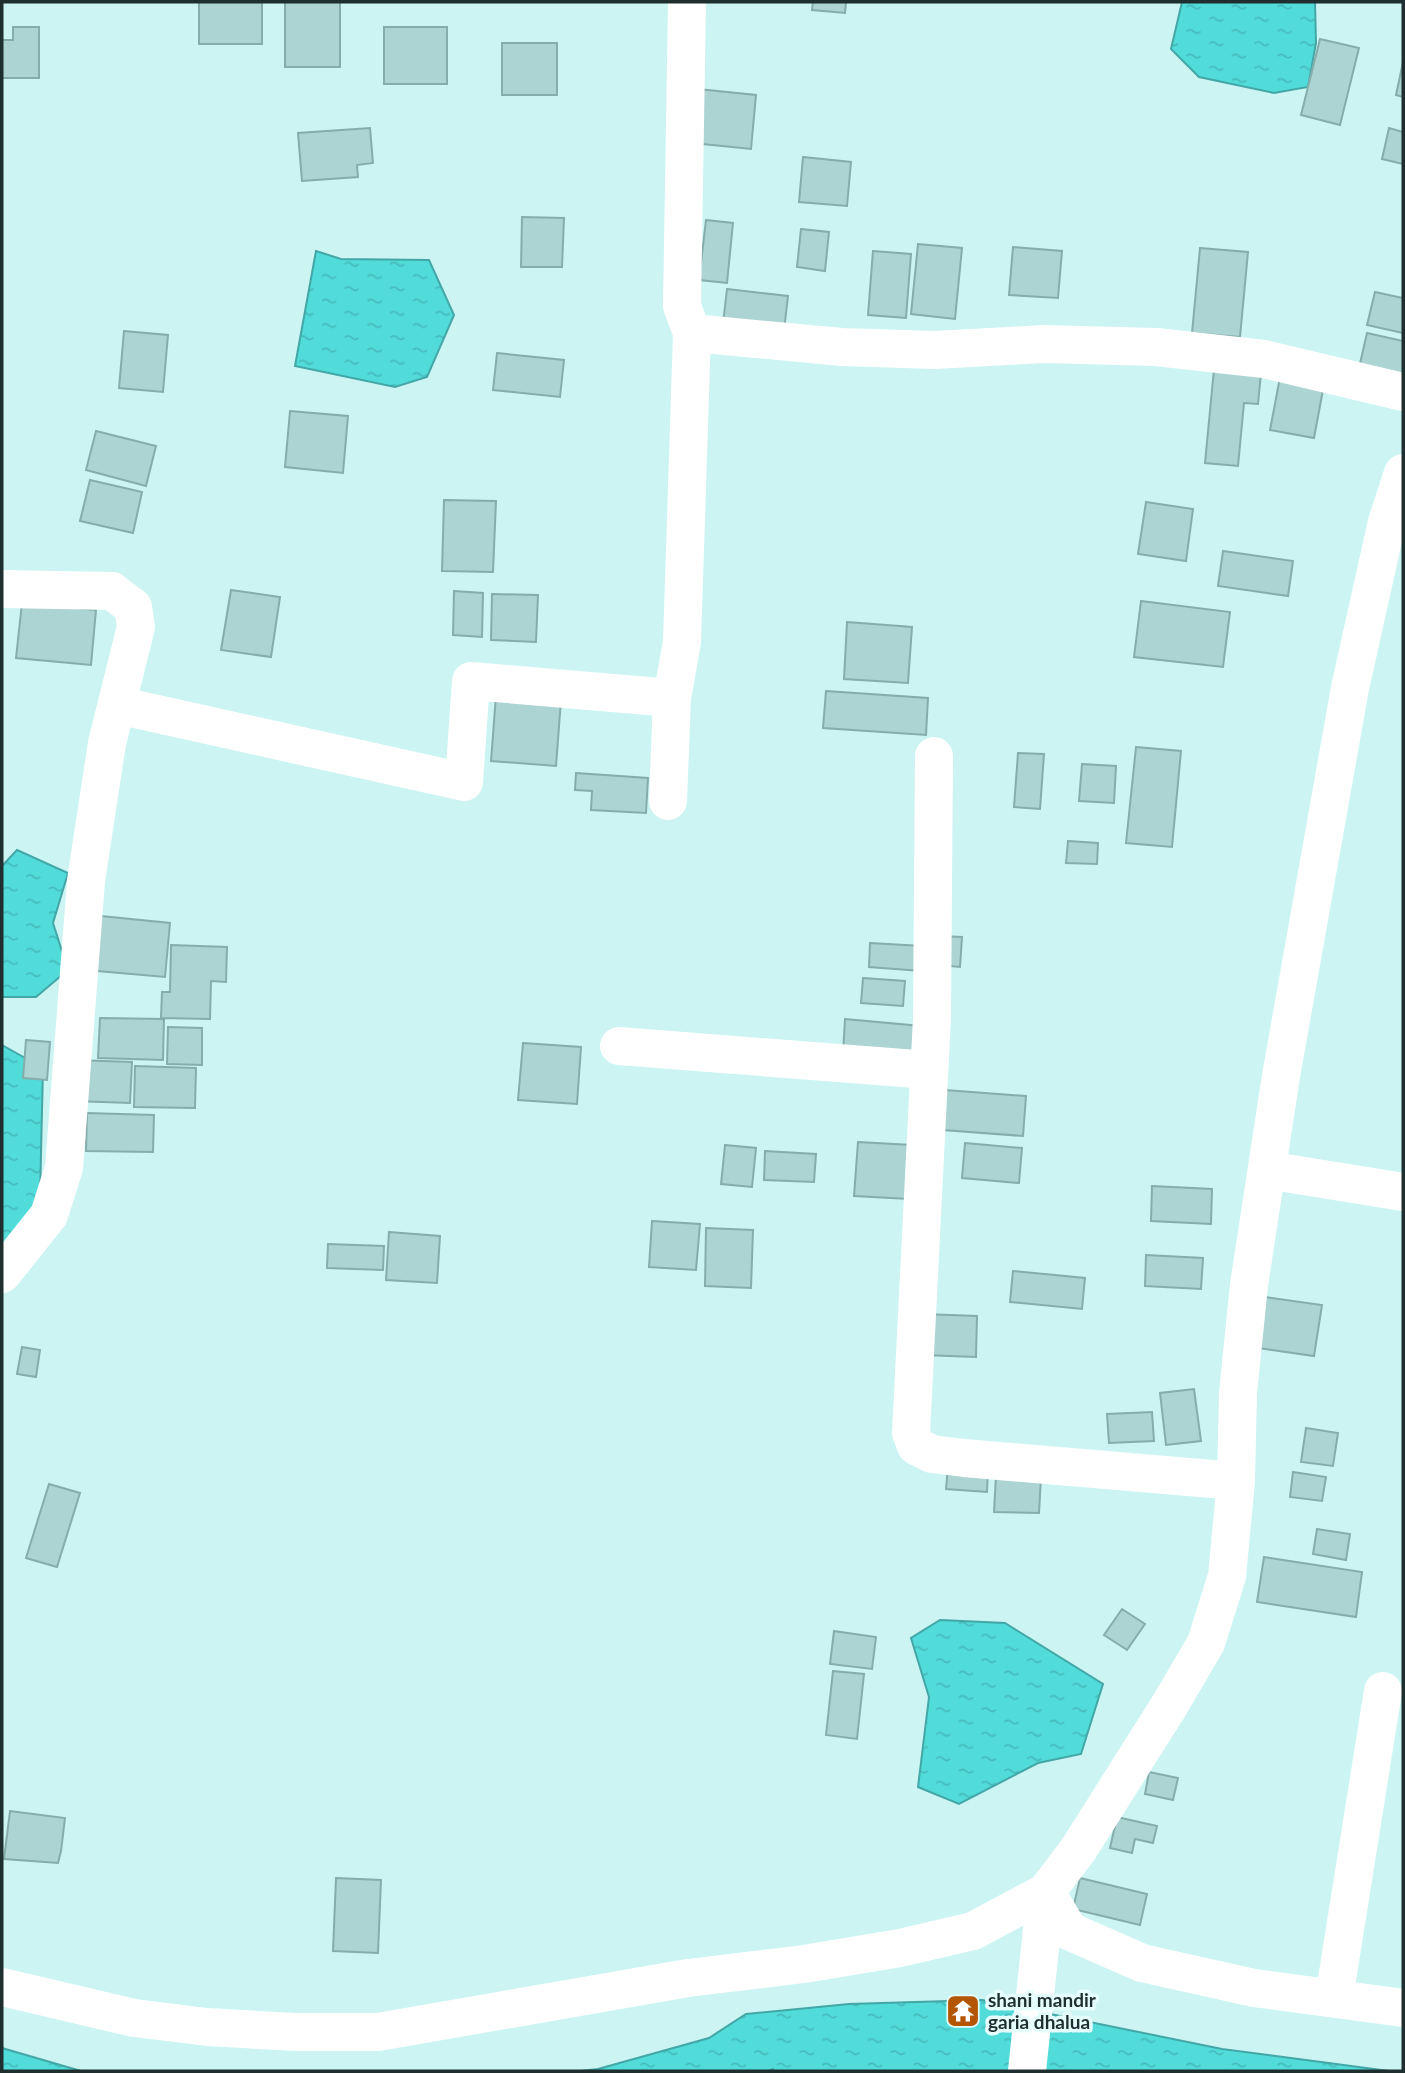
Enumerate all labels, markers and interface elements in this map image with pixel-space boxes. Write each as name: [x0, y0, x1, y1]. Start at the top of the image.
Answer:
place label: shani mandir garia dhalua: [988, 1988, 1097, 2033]
temple icon: shani mandir garia dhalua: [944, 1992, 982, 2030]

